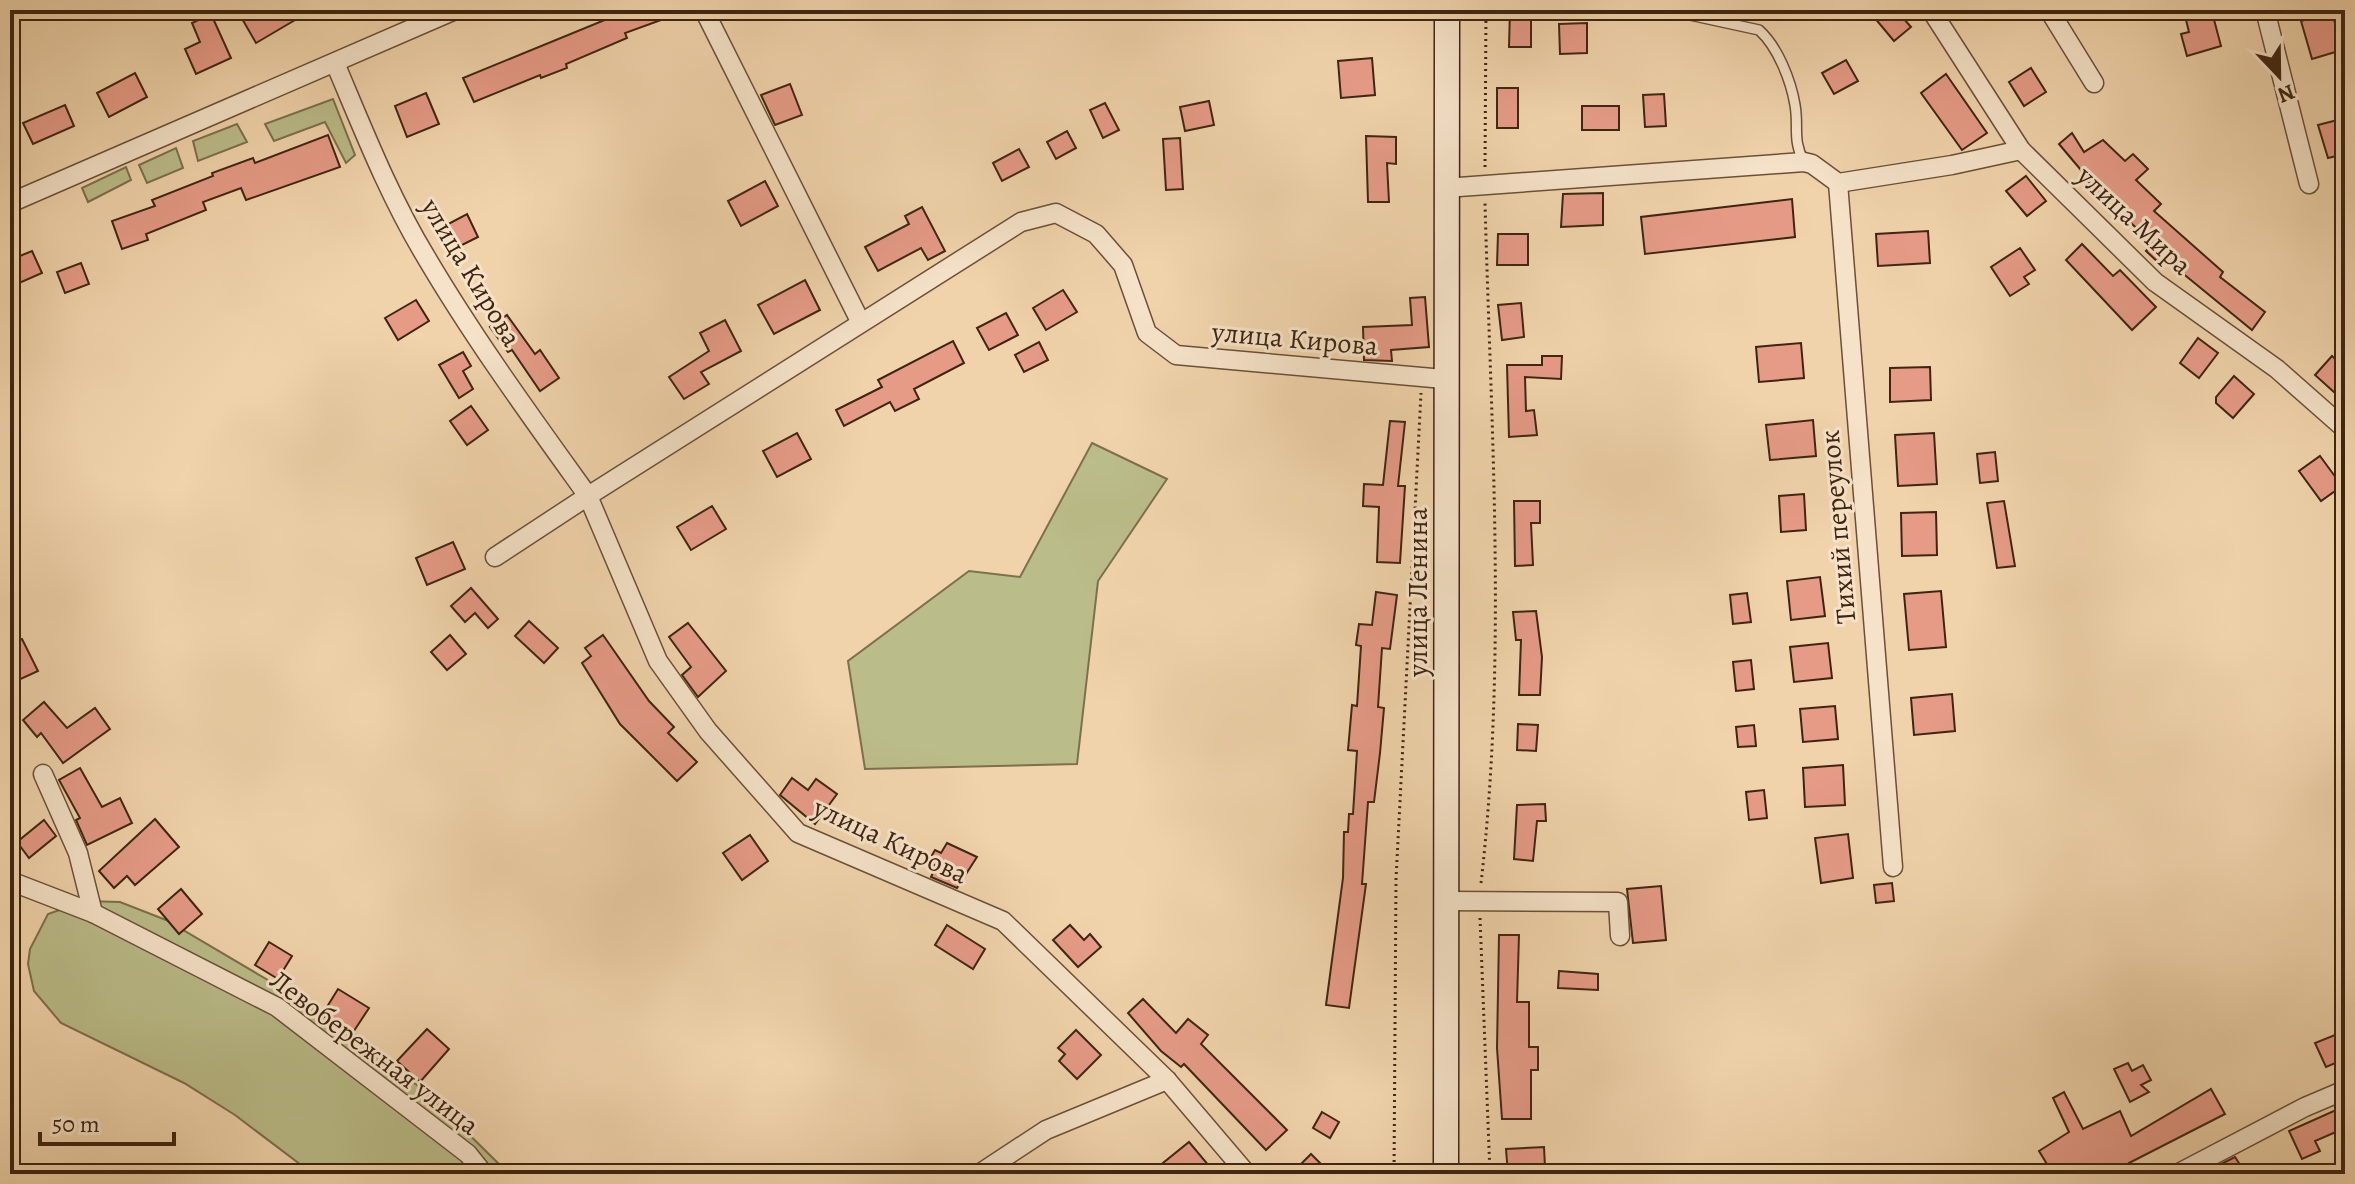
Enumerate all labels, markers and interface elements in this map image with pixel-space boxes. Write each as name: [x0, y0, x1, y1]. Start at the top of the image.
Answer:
north arrow: [2239, 36, 2319, 116]
text: N: [2273, 77, 2299, 111]
street label: улица Мира: [2068, 157, 2200, 284]
street label: улица Кирова: [411, 191, 530, 354]
street label: улица Кирова: [1209, 313, 1380, 365]
street label: Тихий переулок: [1811, 428, 1865, 625]
street label: улица Ленина: [1399, 507, 1437, 678]
street label: улица Кирова: [806, 788, 974, 893]
street label: Левобережная улица: [262, 961, 487, 1144]
scale bar: [40, 1096, 174, 1146]
text: 50 m: [52, 1108, 100, 1140]

